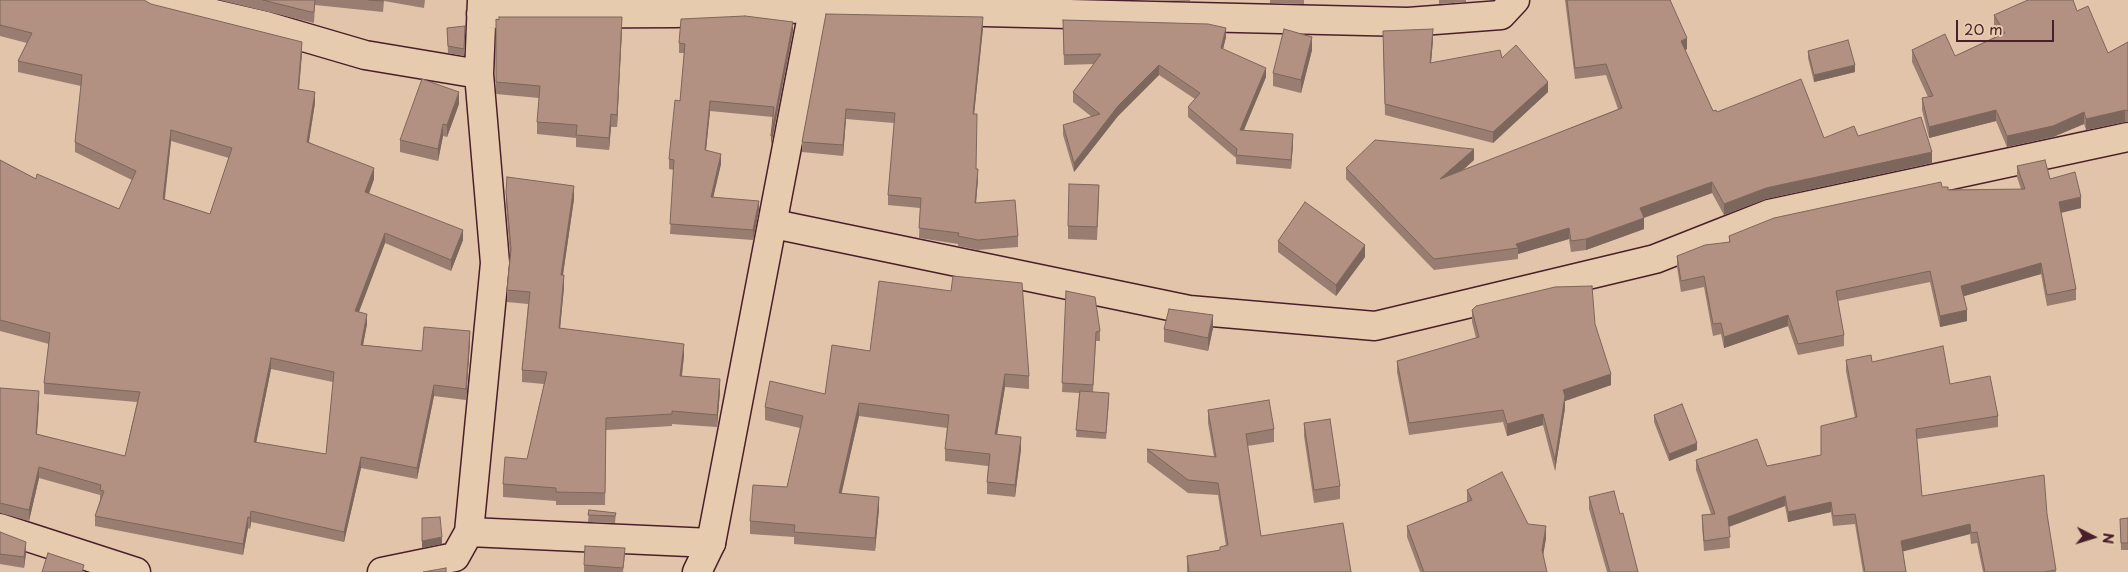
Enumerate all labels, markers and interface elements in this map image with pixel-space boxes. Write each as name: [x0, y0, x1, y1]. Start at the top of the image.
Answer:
scale bar: [1958, 10, 2056, 42]
text: 20 m: [1964, 17, 2003, 40]
north arrow: [2068, 512, 2118, 562]
text: N: [2097, 532, 2119, 545]

